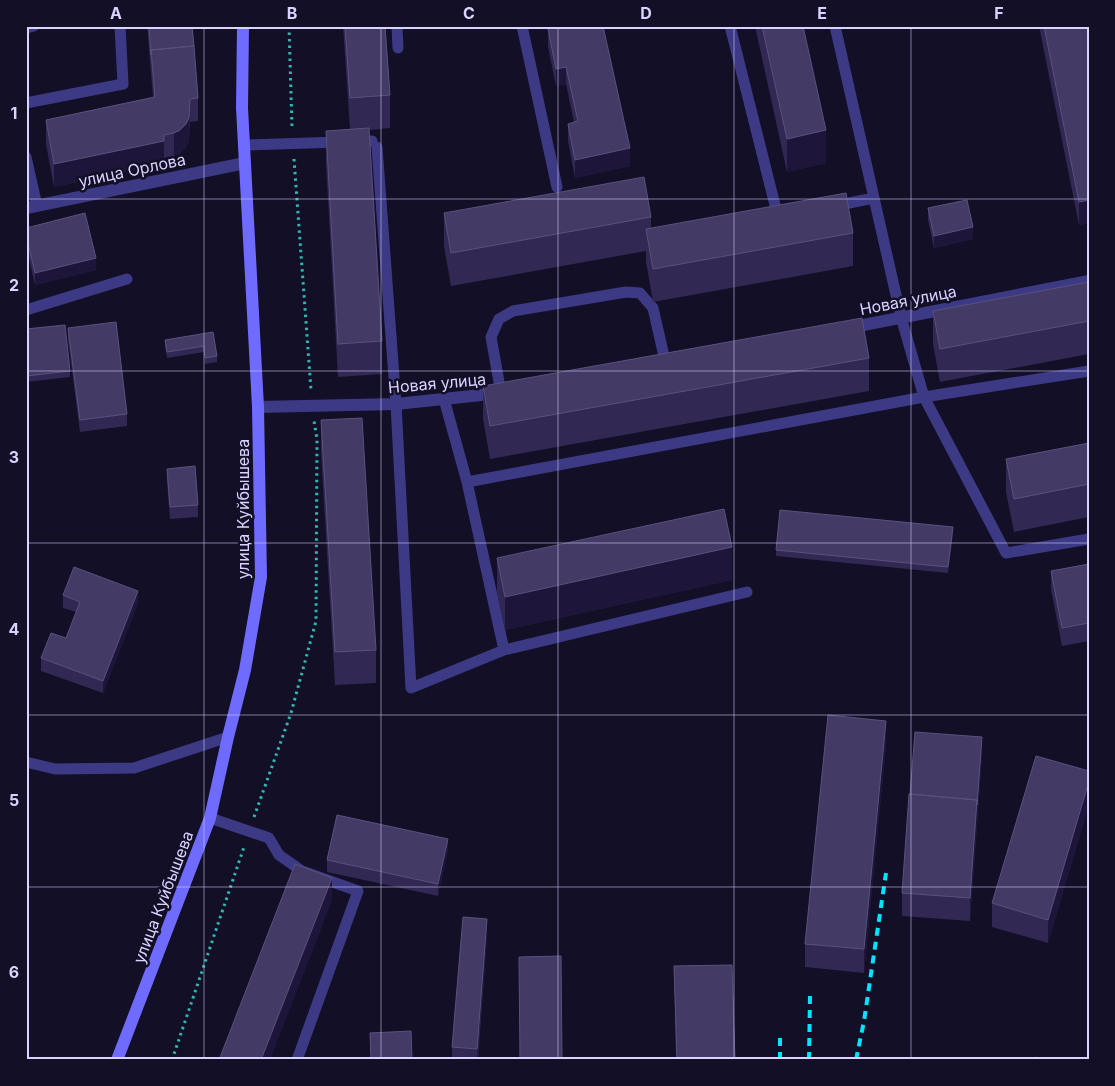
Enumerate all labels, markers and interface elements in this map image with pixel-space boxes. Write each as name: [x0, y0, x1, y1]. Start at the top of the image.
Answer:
text: A: [110, 3, 122, 23]
text: B: [287, 3, 297, 23]
text: C: [463, 3, 475, 23]
text: D: [640, 3, 652, 23]
text: E: [817, 3, 827, 23]
text: F: [994, 3, 1004, 23]
text: 1: [11, 103, 17, 123]
street label: улица Орлова: [77, 149, 187, 191]
text: 2: [9, 275, 19, 295]
street label: Новая улица: [858, 281, 958, 319]
street label: Новая улица: [387, 369, 487, 397]
street label: улица Куйбышева: [233, 439, 253, 579]
text: 3: [9, 447, 19, 467]
text: 4: [9, 619, 20, 639]
text: 5: [9, 790, 19, 810]
street label: улица Куйбышева: [129, 828, 197, 966]
text: 6: [9, 962, 19, 982]

